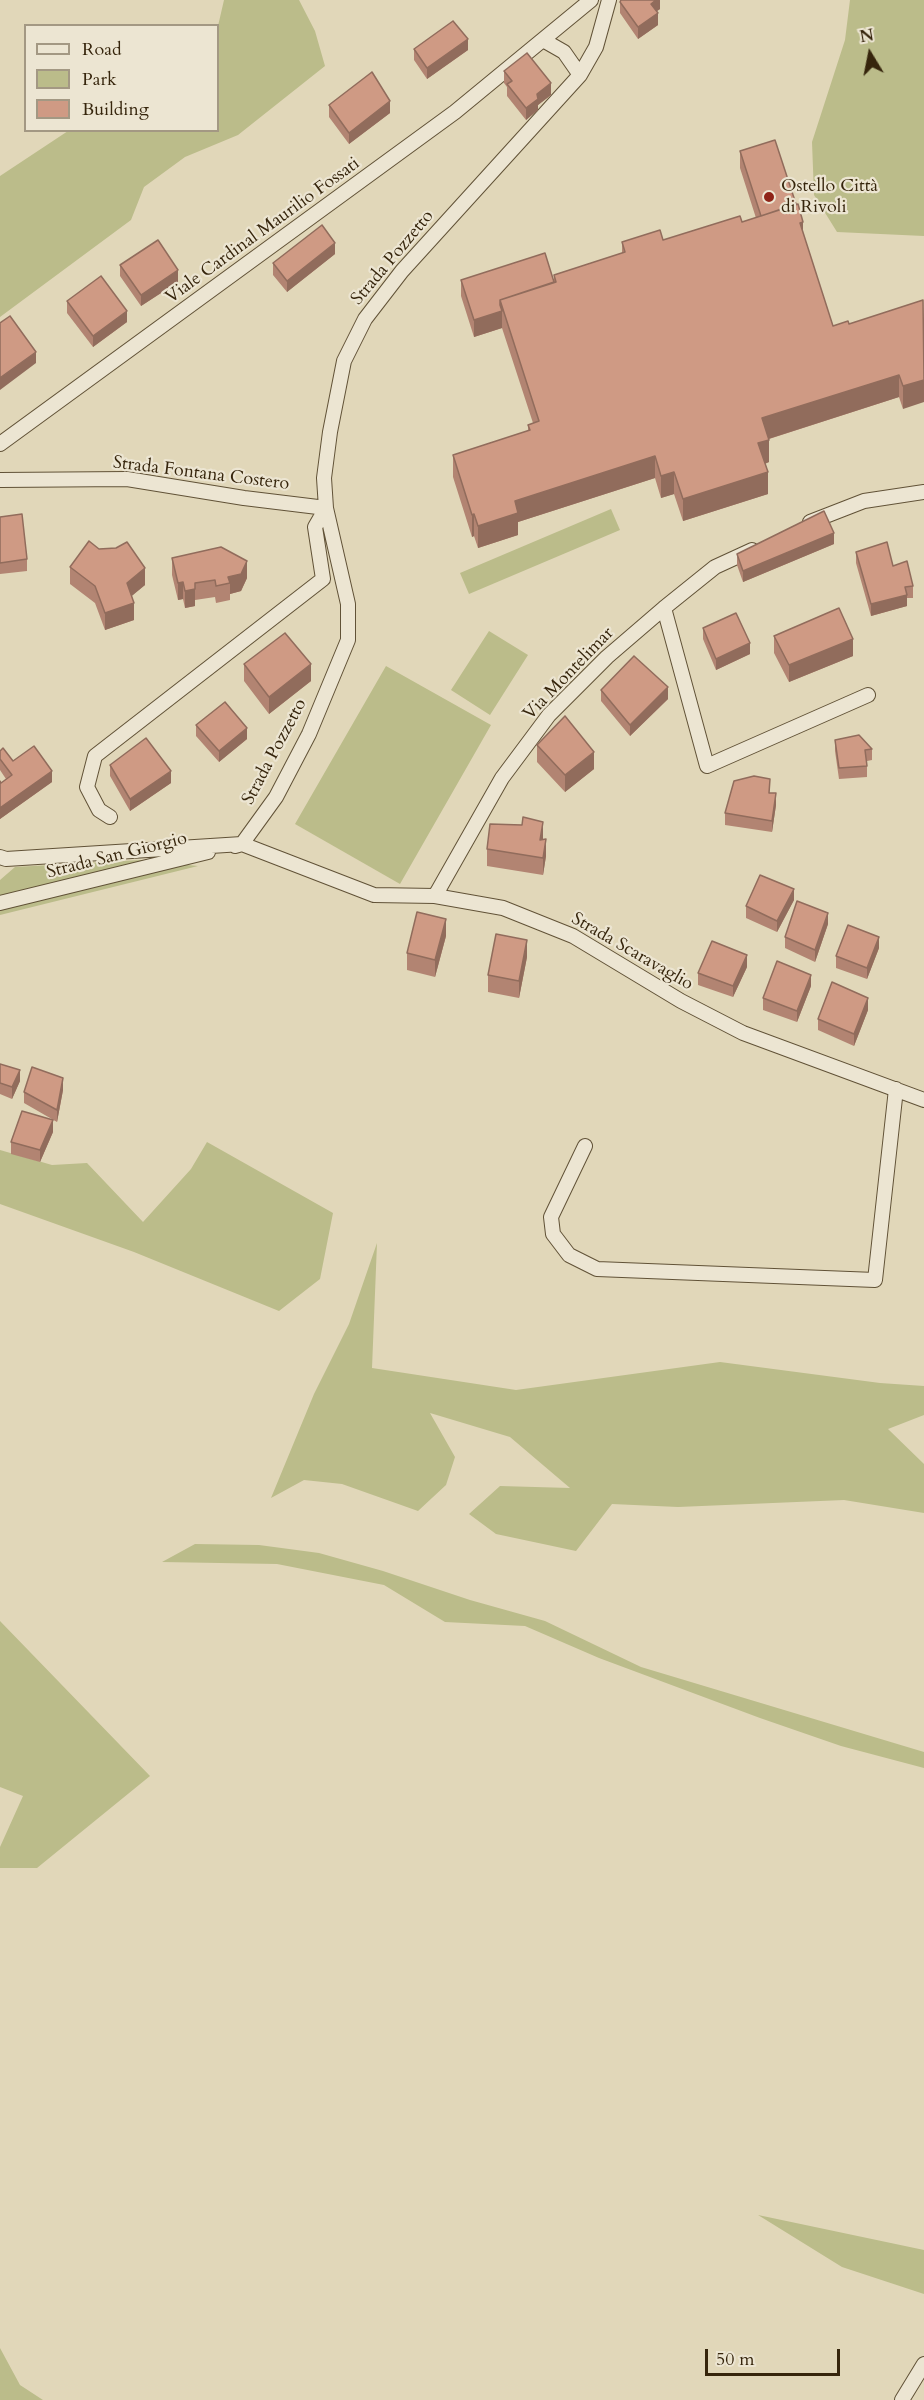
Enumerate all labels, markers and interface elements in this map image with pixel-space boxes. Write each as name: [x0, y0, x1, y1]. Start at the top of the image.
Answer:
legend: [24, 24, 219, 132]
north arrow: [840, 24, 900, 84]
text: N: [858, 24, 876, 48]
text: Road: [82, 37, 122, 62]
text: Park: [82, 67, 117, 92]
text: Building: [82, 97, 149, 122]
street label: Viale Cardinal Maurilio Fossati: [162, 153, 364, 309]
place label: Ostello Città di Rivoli: [781, 176, 878, 219]
marker: Ostello Città di Rivoli: [762, 190, 776, 204]
street label: Strada Pozzetto: [347, 206, 439, 310]
street label: Strada Fontana Costero: [112, 452, 290, 496]
street label: Via Montelimar: [519, 623, 619, 725]
street label: Strada Pozzetto: [238, 695, 312, 809]
street label: Strada San Giorgio: [45, 828, 189, 884]
street label: Strada Scaravaglio: [567, 908, 697, 996]
scale bar: [708, 2337, 843, 2375]
text: 50 m: [716, 2347, 755, 2372]

